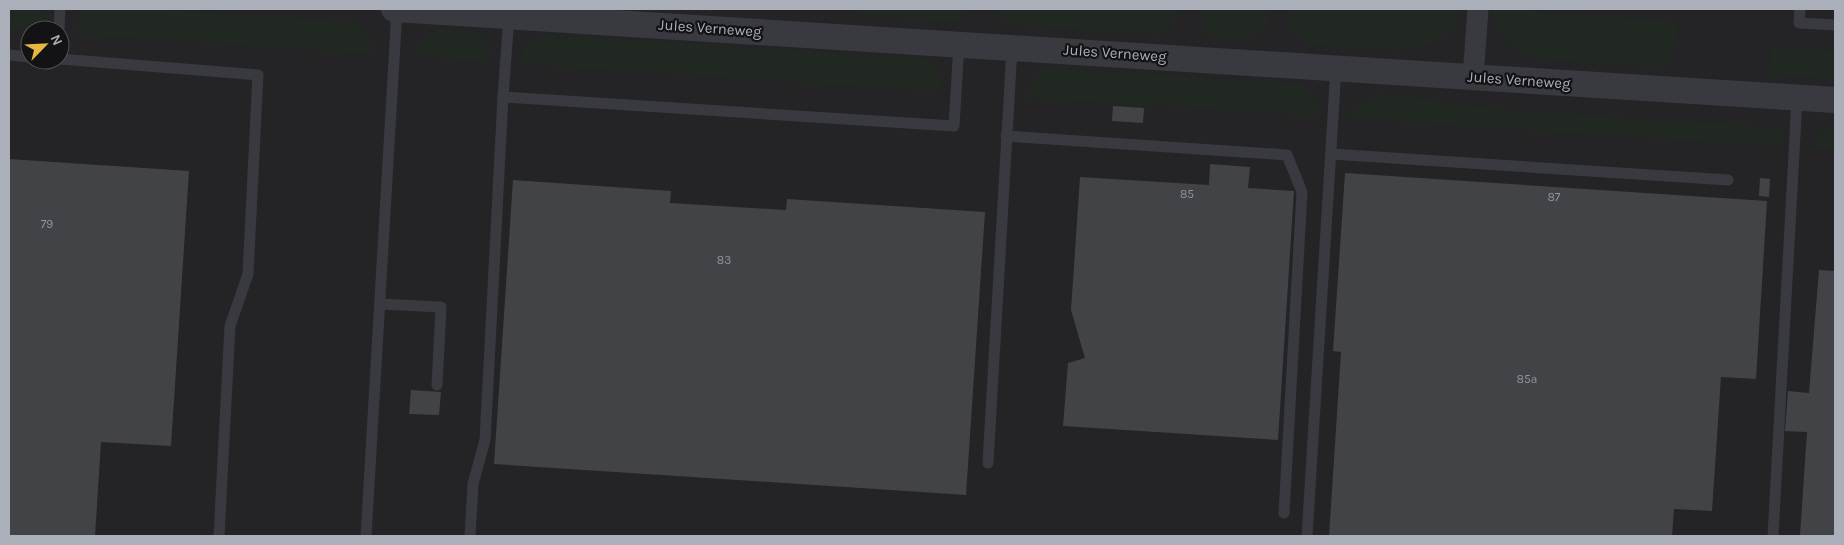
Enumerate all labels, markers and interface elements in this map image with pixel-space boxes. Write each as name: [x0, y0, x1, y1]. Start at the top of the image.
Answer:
street label: Jules Verneweg: [658, 15, 763, 41]
north arrow: [20, 20, 70, 70]
text: N: [47, 32, 66, 48]
street label: Jules Verneweg: [1063, 40, 1168, 66]
street label: Jules Verneweg: [1467, 67, 1572, 93]
house number: 85: [1180, 187, 1194, 201]
house number: 87: [1547, 190, 1561, 204]
house number: 79: [41, 217, 53, 231]
house number: 83: [717, 253, 731, 267]
house number: 85a: [1517, 372, 1537, 386]

